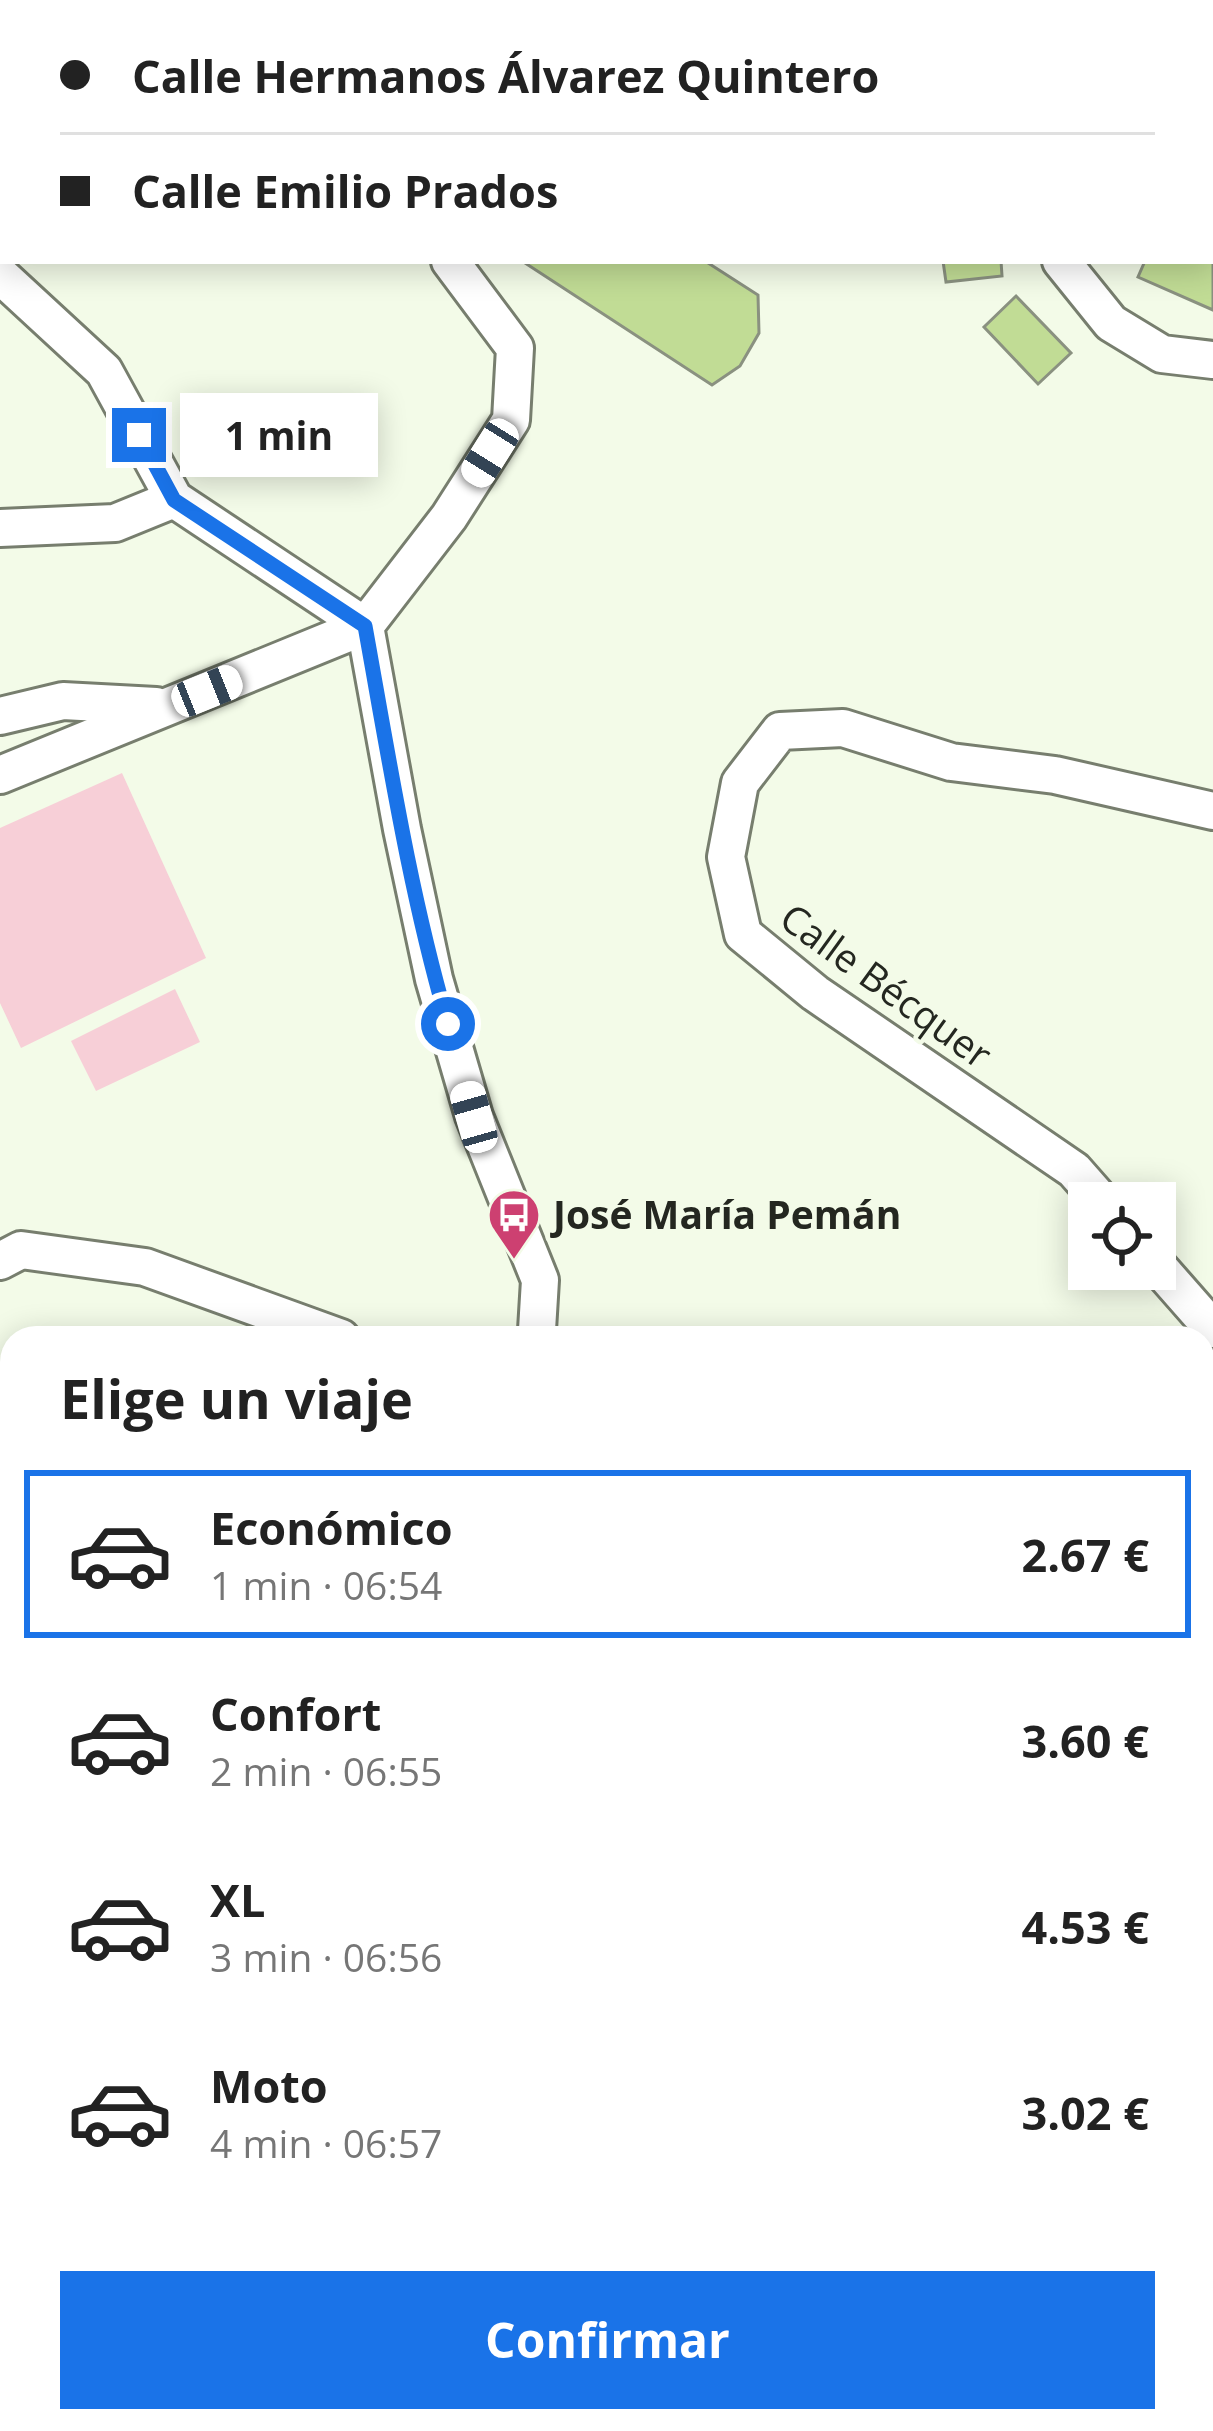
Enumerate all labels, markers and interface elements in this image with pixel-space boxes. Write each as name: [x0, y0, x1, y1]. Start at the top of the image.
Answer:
text: Calle Hermanos Álvarez Quintero: [132, 45, 879, 106]
text: Calle Emilio Prados: [132, 160, 558, 221]
callout: 1 min: [181, 393, 379, 477]
route end: [112, 408, 166, 462]
text: 1 min: [225, 408, 333, 461]
car: [456, 413, 524, 493]
car: [167, 661, 247, 721]
street label: Calle Bécquer: [770, 890, 1003, 1080]
route start: [421, 997, 475, 1051]
car: [447, 1077, 501, 1157]
map controls: [1068, 1182, 1176, 1290]
button: locate: [1068, 1182, 1176, 1290]
bus stop icon: José María Pemán: [486, 1187, 542, 1261]
place label: José María Pemán: [550, 1187, 901, 1240]
text: Elige un viaje: [60, 1361, 413, 1435]
text: Económico: [210, 1497, 453, 1558]
icon: car: [66, 1500, 174, 1608]
text: 2.67 €: [1022, 1524, 1149, 1585]
text: 1 min · 06:54: [210, 1558, 442, 1611]
text: Confort: [210, 1683, 381, 1744]
icon: car: [66, 1686, 174, 1794]
text: 3.60 €: [1022, 1710, 1149, 1771]
text: 2 min · 06:55: [210, 1744, 442, 1797]
text: XL: [210, 1869, 265, 1930]
icon: car: [66, 1872, 174, 1980]
text: 4.53 €: [1022, 1896, 1149, 1957]
text: 3 min · 06:56: [210, 1930, 442, 1983]
text: Moto: [210, 2055, 328, 2116]
icon: car: [66, 2058, 174, 2166]
text: 3.02 €: [1022, 2082, 1149, 2143]
text: 4 min · 06:57: [210, 2116, 442, 2169]
button: Confirmar: [60, 2271, 1155, 2409]

